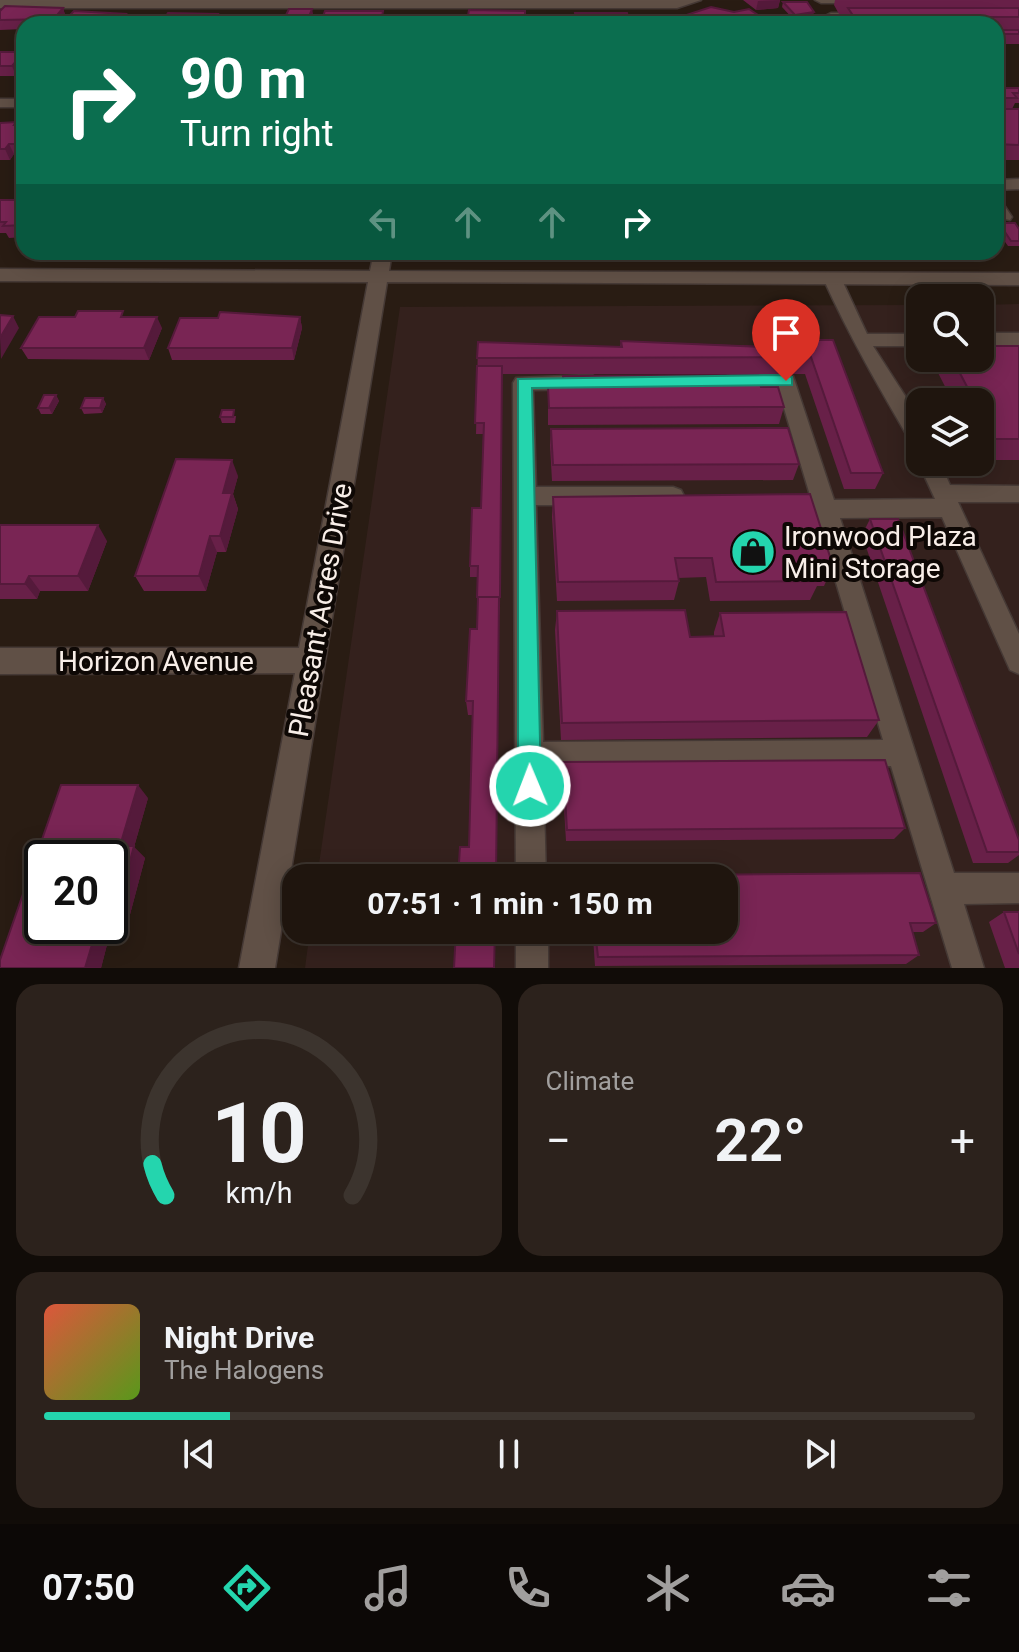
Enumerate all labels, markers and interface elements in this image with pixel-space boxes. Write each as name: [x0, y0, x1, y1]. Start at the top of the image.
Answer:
text: 90 m: [180, 46, 307, 112]
icon: right: [48, 48, 152, 152]
text: Turn right: [180, 113, 333, 155]
icon: left: [362, 200, 406, 244]
icon: ahead: [446, 200, 490, 244]
icon: ahead: [530, 200, 574, 244]
icon: right: [614, 200, 658, 244]
map controls: [906, 284, 994, 476]
button: search: [906, 284, 994, 372]
pin: [752, 299, 820, 381]
icon: arrive: [764, 311, 808, 355]
button: layers: [906, 388, 994, 476]
street label: Pleasant Acres Drive: [282, 481, 359, 740]
place label: Ironwood Plaza Mini Storage: [784, 520, 977, 585]
shop icon: Ironwood Plaza Mini Storage: [729, 528, 777, 576]
street label: Horizon Avenue: [58, 645, 254, 678]
position arrow: [488, 744, 572, 828]
speed limit sign: 20: [24, 840, 128, 944]
text: 07:51 · 1 min · 150 m: [367, 886, 653, 921]
text: Climate: [546, 1066, 634, 1096]
text: 10: [211, 1085, 306, 1182]
text: 22°: [714, 1105, 806, 1176]
text: −: [546, 1115, 571, 1167]
text: +: [950, 1115, 975, 1167]
text: km/h: [225, 1176, 292, 1210]
text: Night Drive: [164, 1320, 314, 1355]
text: The Halogens: [164, 1355, 324, 1385]
icon: previous: [177, 1432, 221, 1476]
icon: pause: [487, 1432, 531, 1476]
icon: next: [798, 1432, 842, 1476]
icon: directions: [219, 1560, 275, 1616]
icon: music: [360, 1560, 416, 1616]
icon: phone: [500, 1560, 556, 1616]
icon: climate: [640, 1560, 696, 1616]
icon: car: [780, 1560, 836, 1616]
icon: filters: [921, 1560, 977, 1616]
text: 07:50: [42, 1567, 135, 1609]

